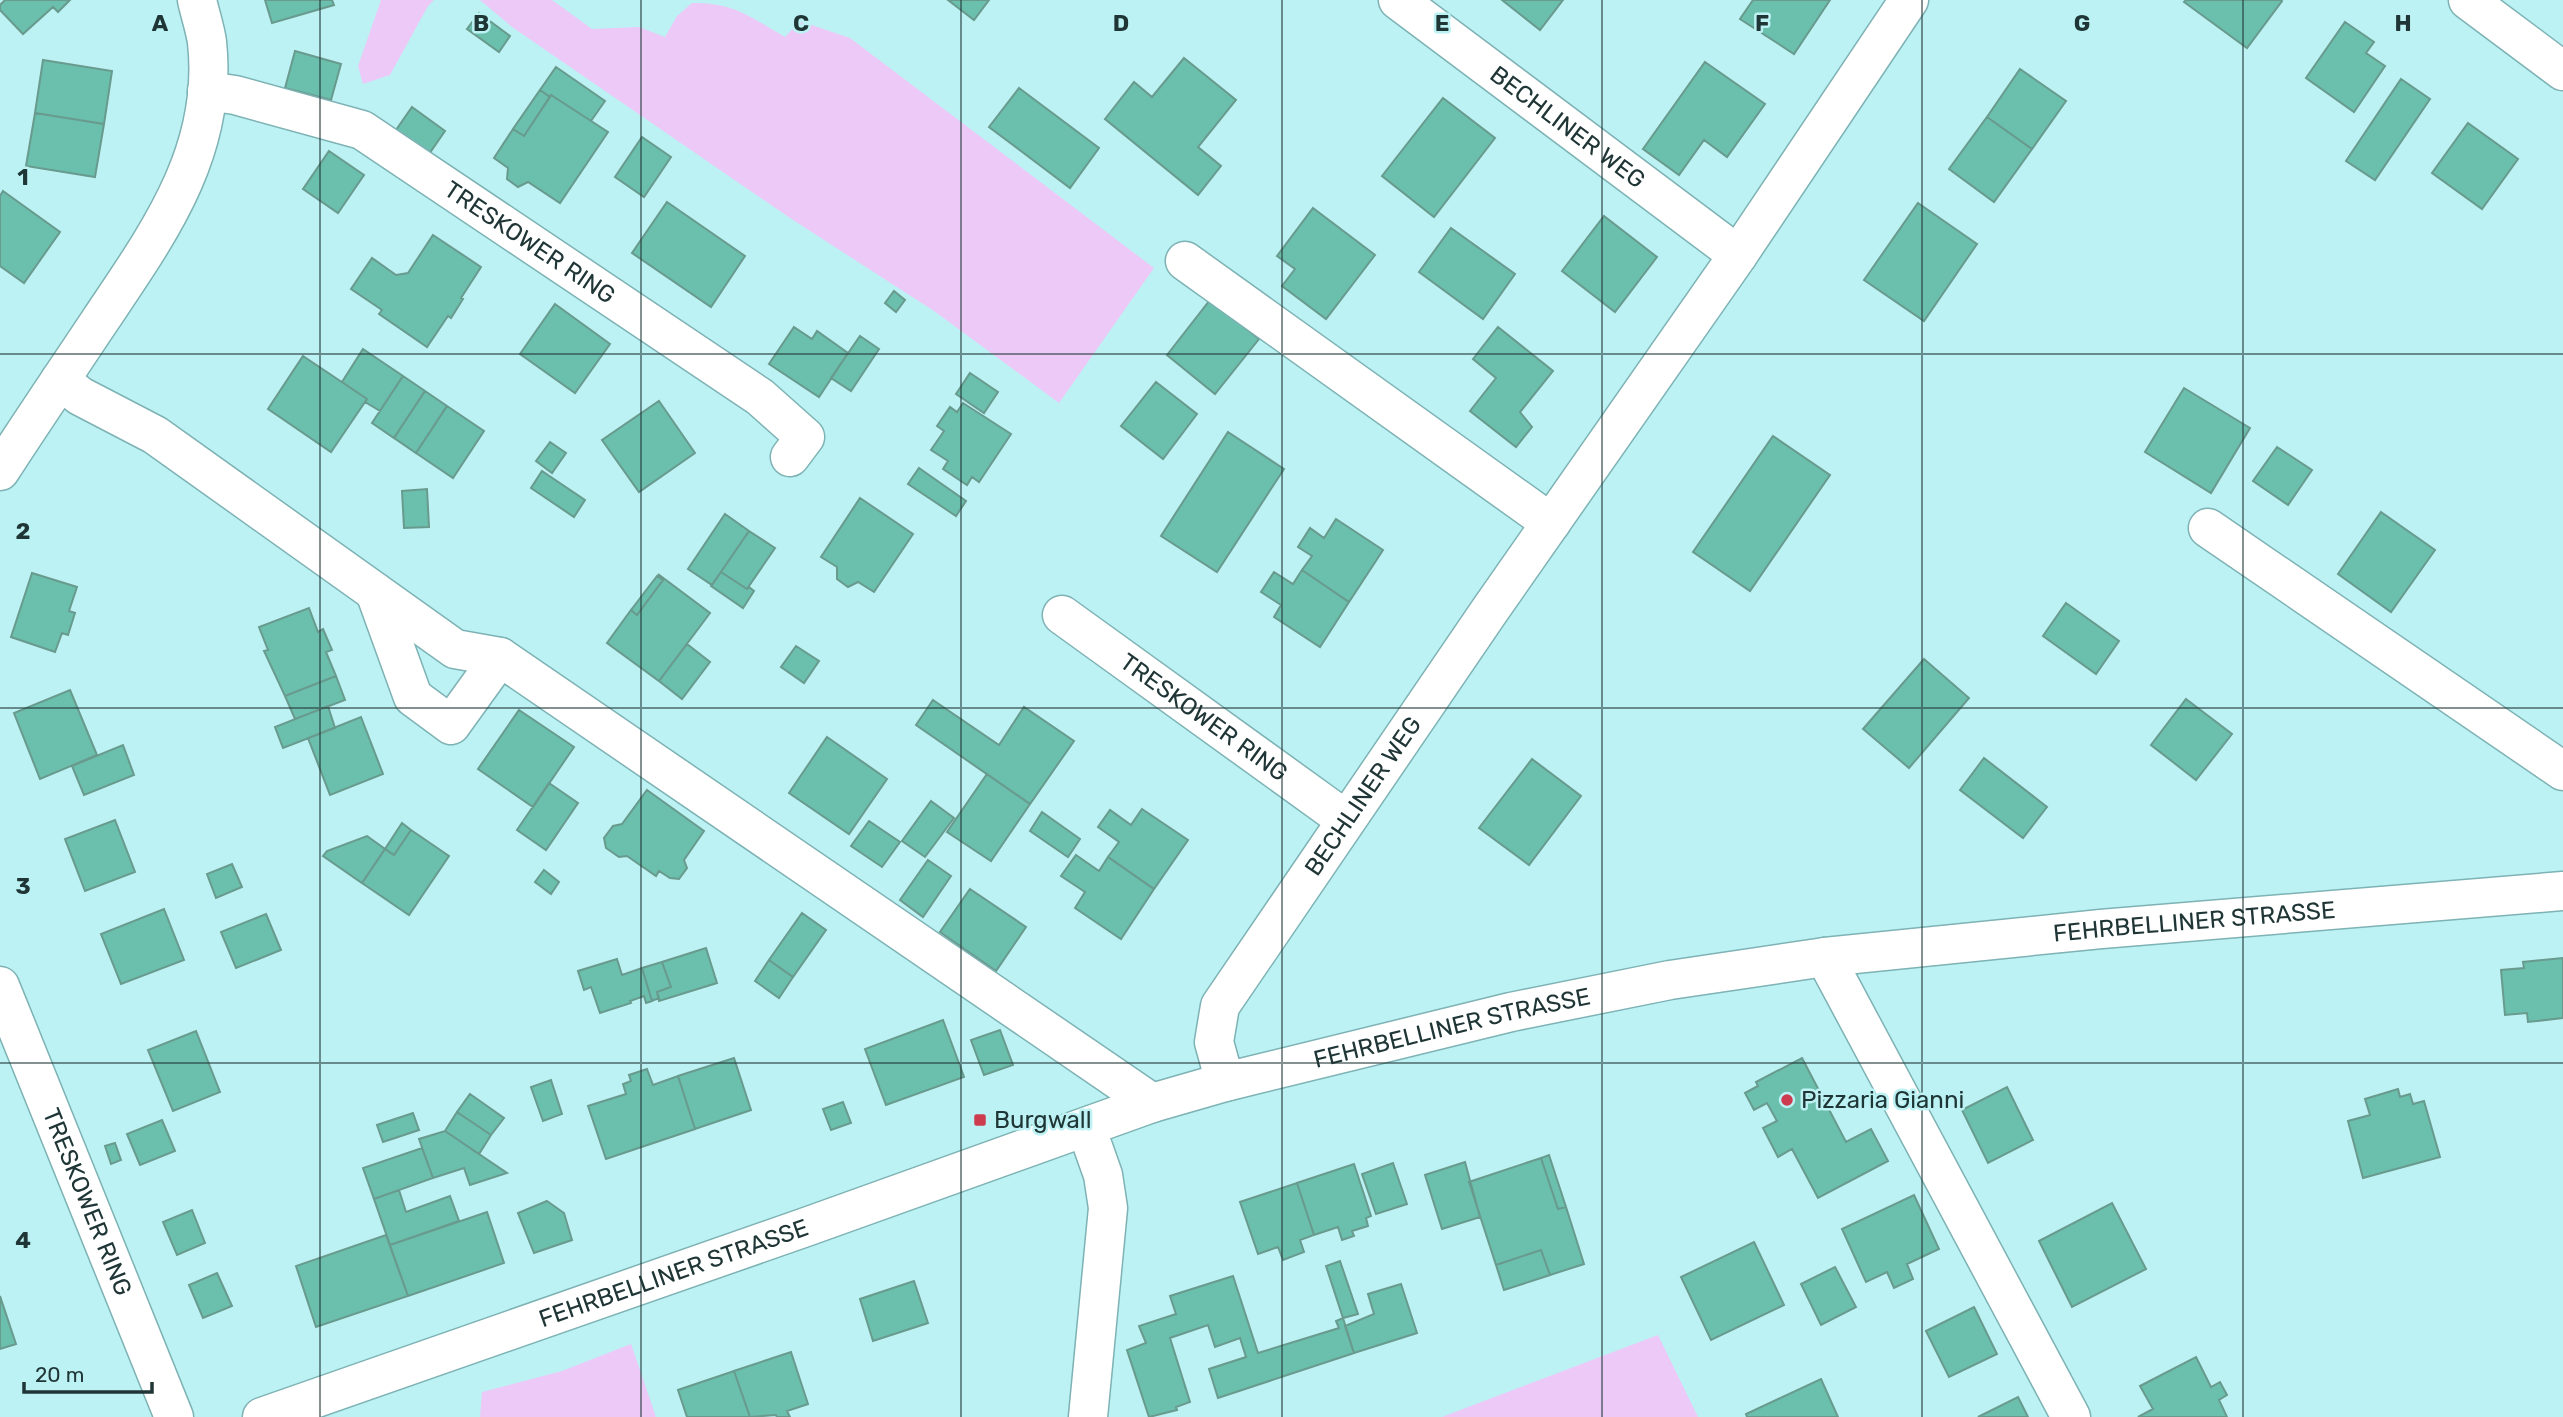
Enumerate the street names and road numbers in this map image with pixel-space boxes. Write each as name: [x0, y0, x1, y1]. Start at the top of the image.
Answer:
street label: BECHLINER WEG: [1485, 60, 1650, 194]
street label: TRESKOWER RING: [439, 175, 620, 310]
street label: TRESKOWER RING: [1115, 648, 1293, 787]
street label: BECHLINER WEG: [1299, 711, 1427, 881]
street label: FEHRBELLINER STRASSE: [2052, 896, 2336, 948]
street label: FEHRBELLINER STRASSE: [1311, 982, 1593, 1074]
street label: TRESKOWER RING: [37, 1104, 138, 1300]
street label: FEHRBELLINER STRASSE: [535, 1213, 812, 1333]

